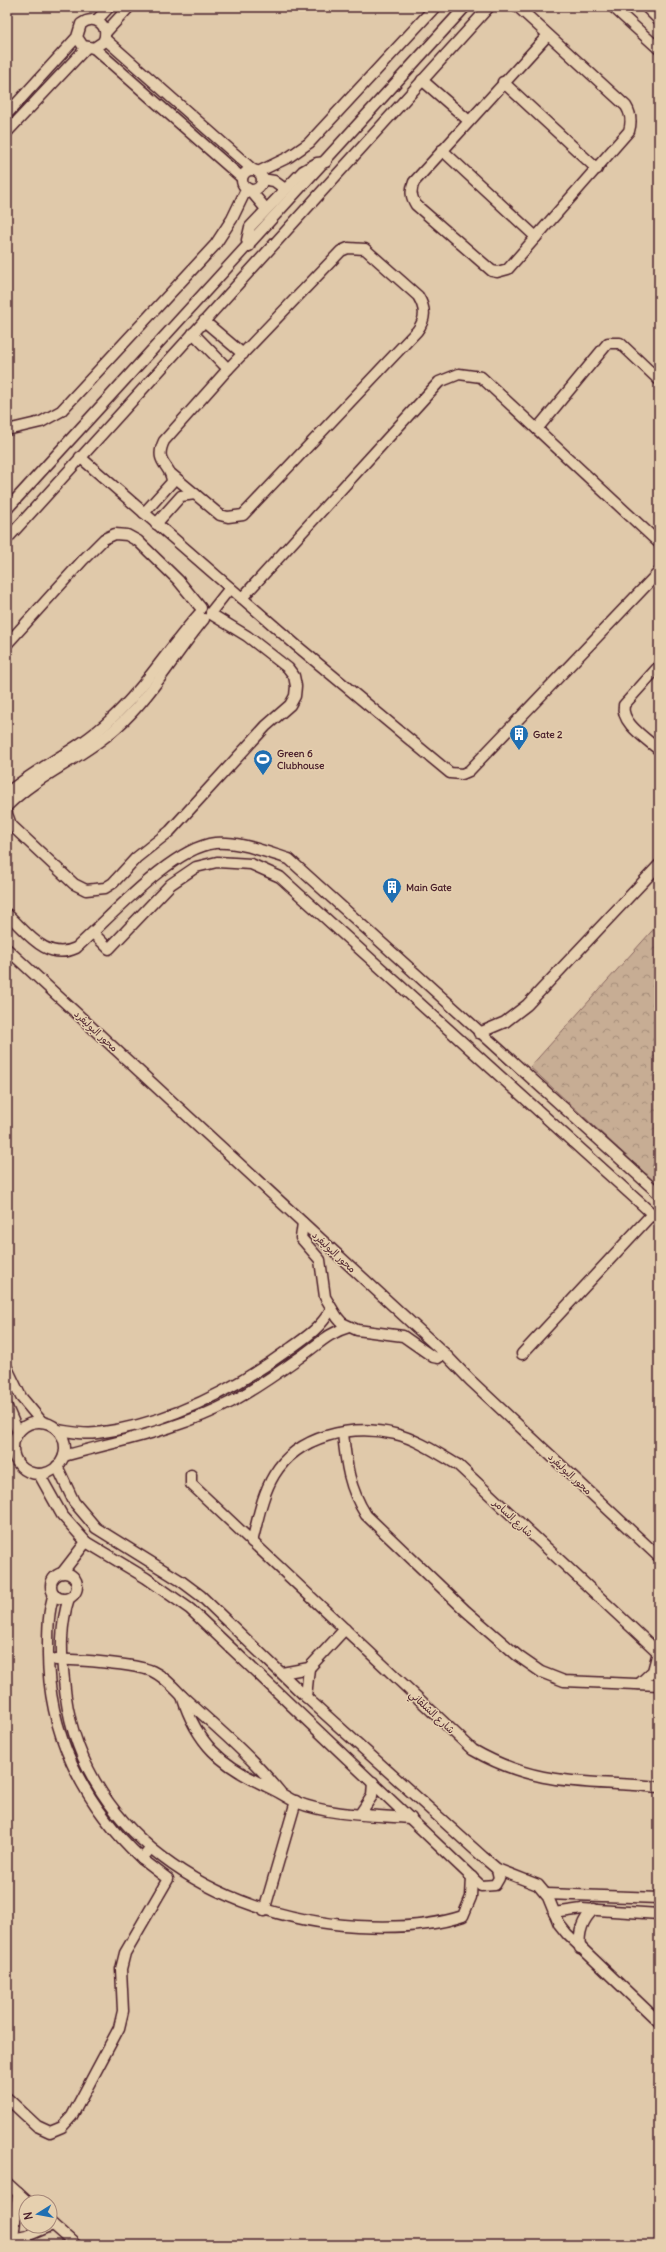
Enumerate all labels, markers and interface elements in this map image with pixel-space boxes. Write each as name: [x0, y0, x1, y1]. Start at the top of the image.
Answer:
building icon: Gate 2: [508, 723, 530, 751]
place label: Gate 2: [533, 728, 563, 741]
place label: Green 6 Clubhouse: [277, 747, 325, 772]
sports icon: Green 6 Clubhouse: [252, 748, 274, 776]
building icon: Main Gate: [381, 876, 403, 904]
place label: Main Gate: [406, 881, 452, 894]
street label: محور البوليفرد: [71, 1007, 121, 1055]
street label: محور البوليفرد: [309, 1228, 359, 1276]
street label: محور البوليفرد: [545, 1450, 595, 1498]
street label: شارع السامر: [489, 1495, 536, 1541]
street label: شارع الشلقاني: [404, 1688, 458, 1739]
north arrow: [18, 2194, 58, 2234]
text: N: [21, 2211, 36, 2221]

